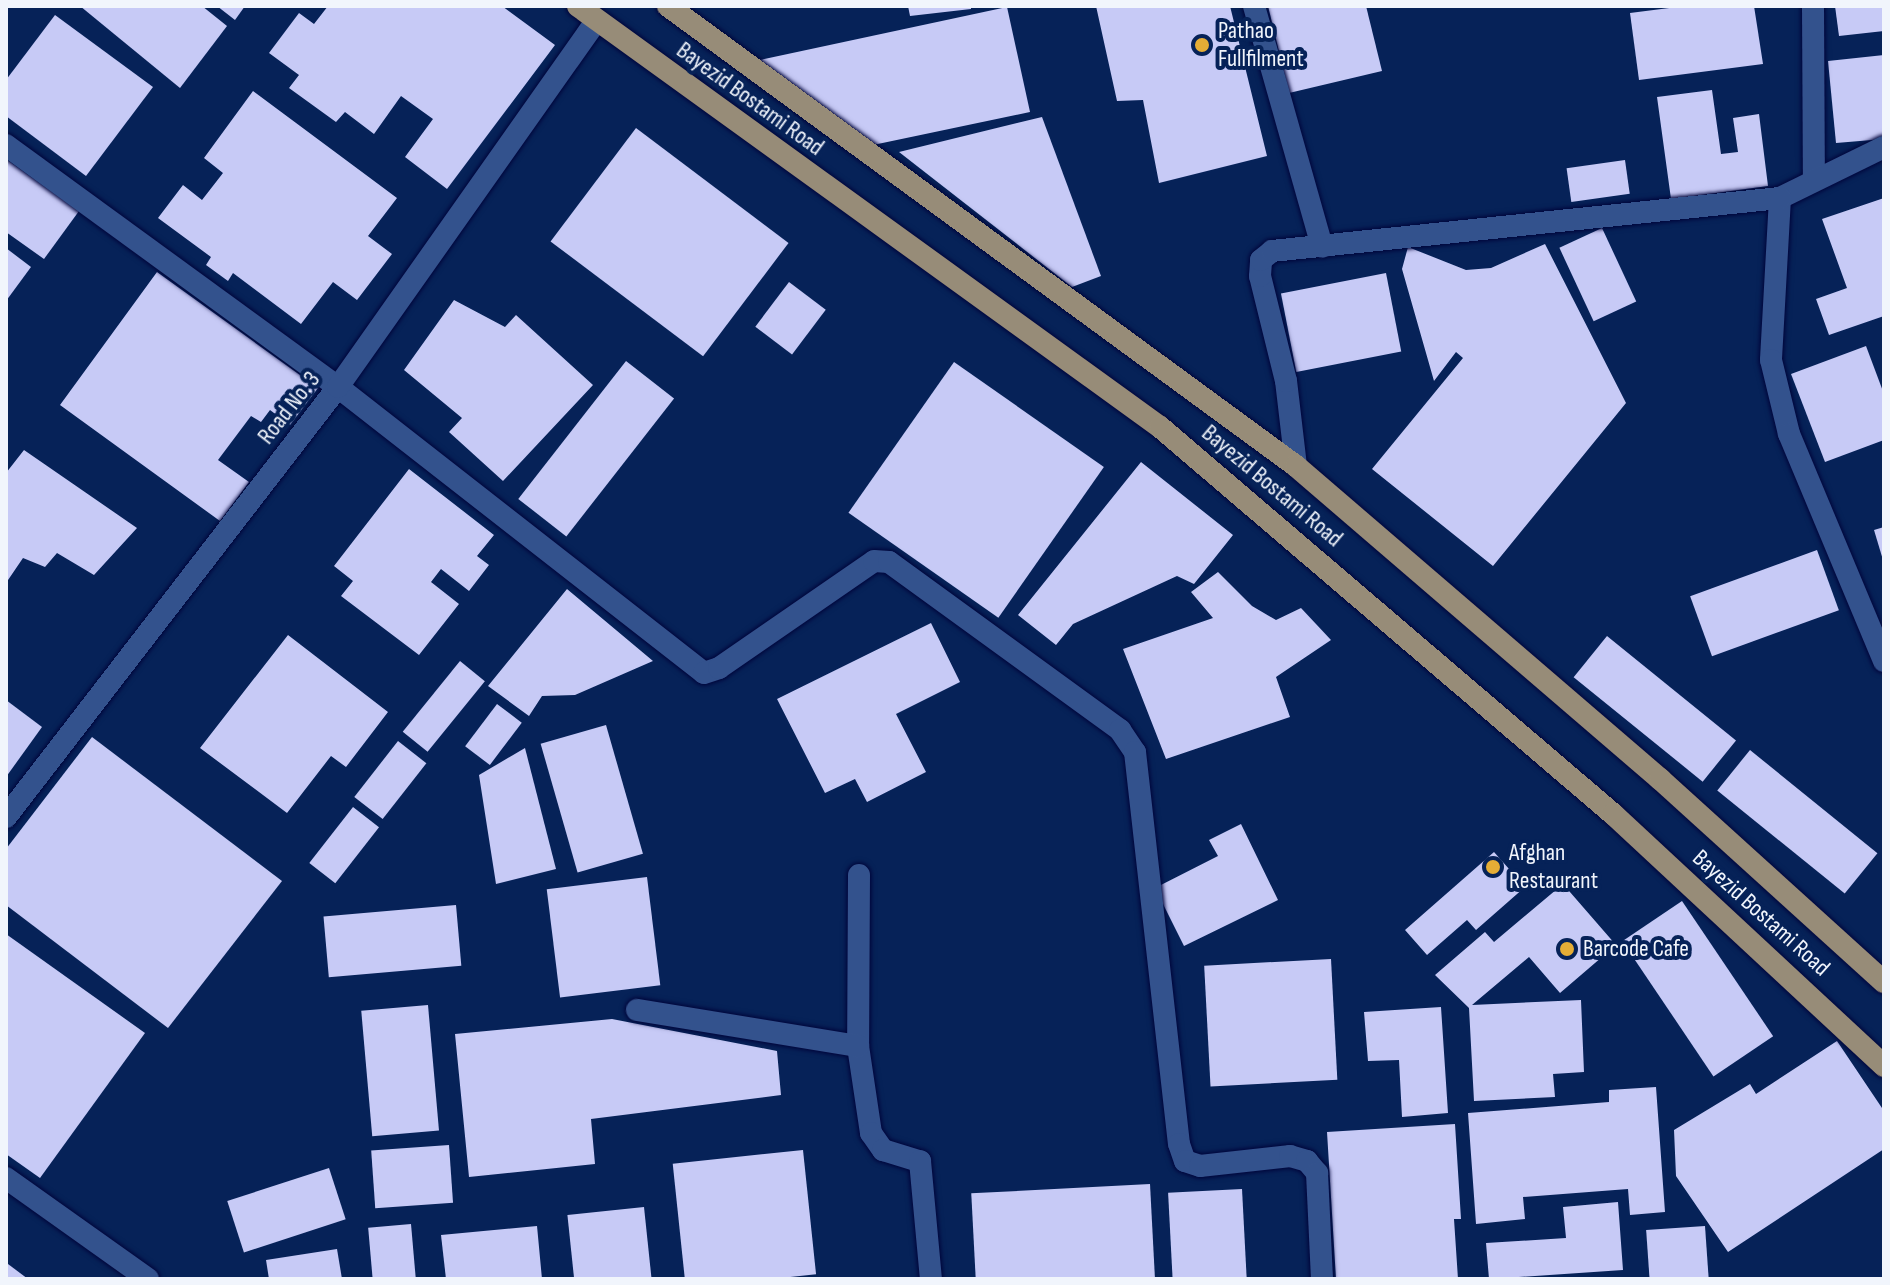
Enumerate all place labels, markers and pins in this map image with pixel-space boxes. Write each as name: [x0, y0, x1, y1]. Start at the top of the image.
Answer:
place label: Pathao Fullfilment: [1218, 17, 1304, 73]
marker: Pathao Fullfilment: [1193, 36, 1211, 54]
place label: Afghan Restaurant: [1509, 839, 1598, 895]
marker: Afghan Restaurant: [1484, 858, 1502, 876]
place label: Barcode Cafe: [1583, 935, 1689, 963]
marker: Barcode Cafe: [1558, 940, 1576, 958]

